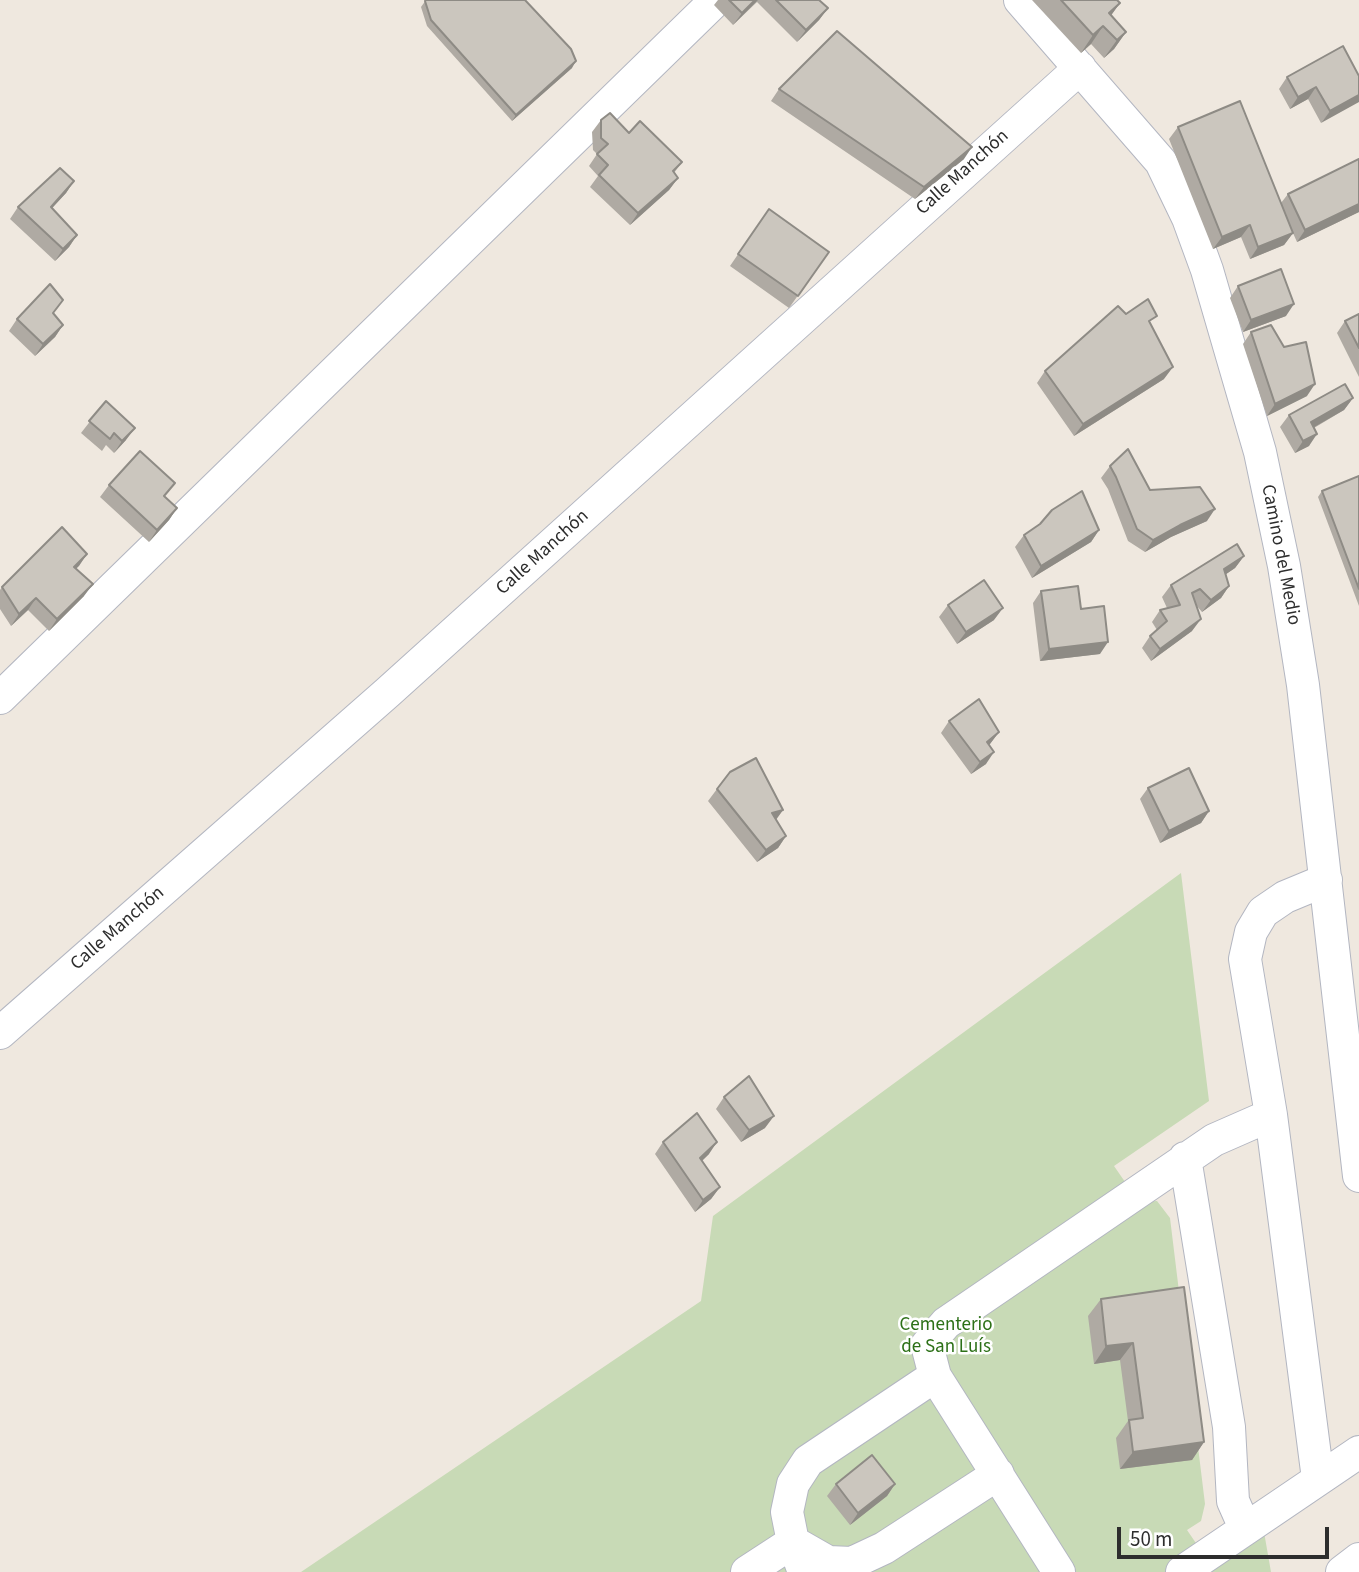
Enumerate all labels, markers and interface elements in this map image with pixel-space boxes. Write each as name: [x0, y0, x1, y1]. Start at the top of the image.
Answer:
street label: Calle Manchón: [912, 125, 1014, 221]
street label: Camino del Medio: [1255, 483, 1305, 627]
street label: Calle Manchón: [492, 505, 594, 601]
street label: Calle Manchón: [66, 882, 170, 976]
park label: Cementerio de San Luís: [900, 1315, 992, 1359]
scale bar: [1121, 1512, 1333, 1556]
text: 50 m: [1130, 1524, 1172, 1554]

